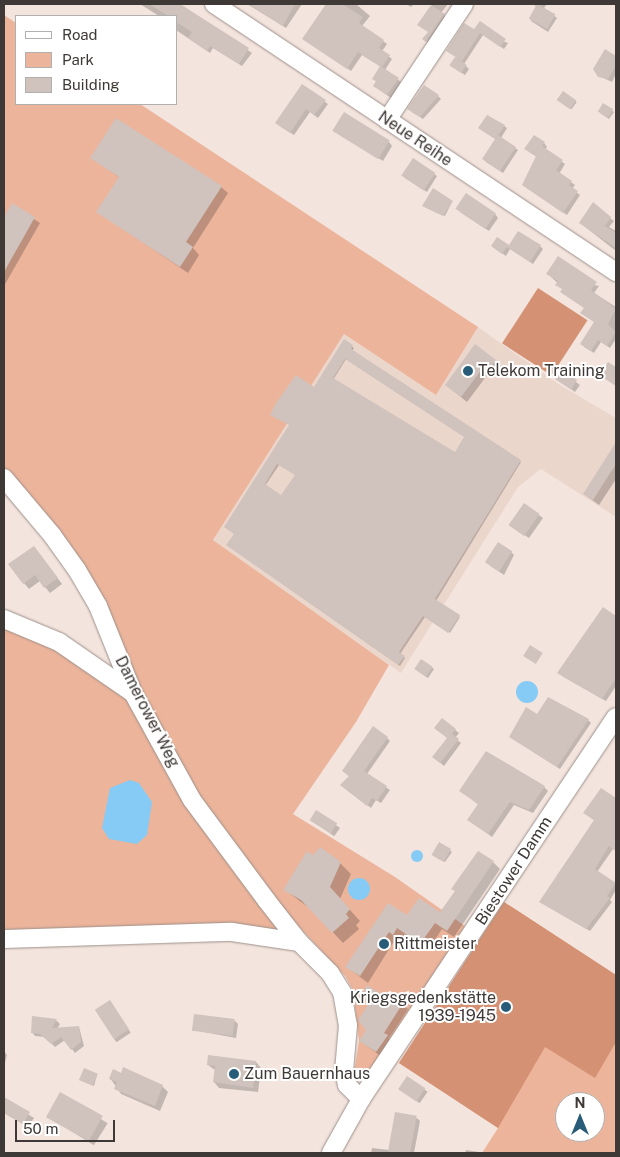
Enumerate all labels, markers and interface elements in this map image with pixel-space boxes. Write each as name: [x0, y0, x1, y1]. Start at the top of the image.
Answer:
legend: [15, 15, 178, 105]
text: Road: [62, 26, 98, 43]
text: Park: [62, 51, 94, 68]
text: Building: [62, 76, 120, 93]
street label: Neue Reihe: [374, 107, 456, 171]
place label: Telekom Training: [478, 361, 605, 381]
marker: Telekom Training: [462, 365, 474, 377]
street label: Damerower Weg: [111, 653, 183, 771]
street label: Biestower Damm: [472, 813, 556, 929]
place label: Rittmeister: [394, 934, 476, 954]
marker: Rittmeister: [378, 938, 390, 950]
place label: Kriegsgedenkstätte 1939-1945: [350, 988, 496, 1026]
marker: Kriegsgedenkstätte 1939-1945: [500, 1001, 512, 1013]
place label: Zum Bauernhaus: [244, 1064, 370, 1084]
marker: Zum Bauernhaus: [228, 1068, 240, 1080]
north arrow: [555, 1092, 605, 1142]
text: N: [575, 1095, 585, 1111]
scale bar: [18, 1110, 118, 1142]
text: 50 m: [23, 1120, 58, 1137]

